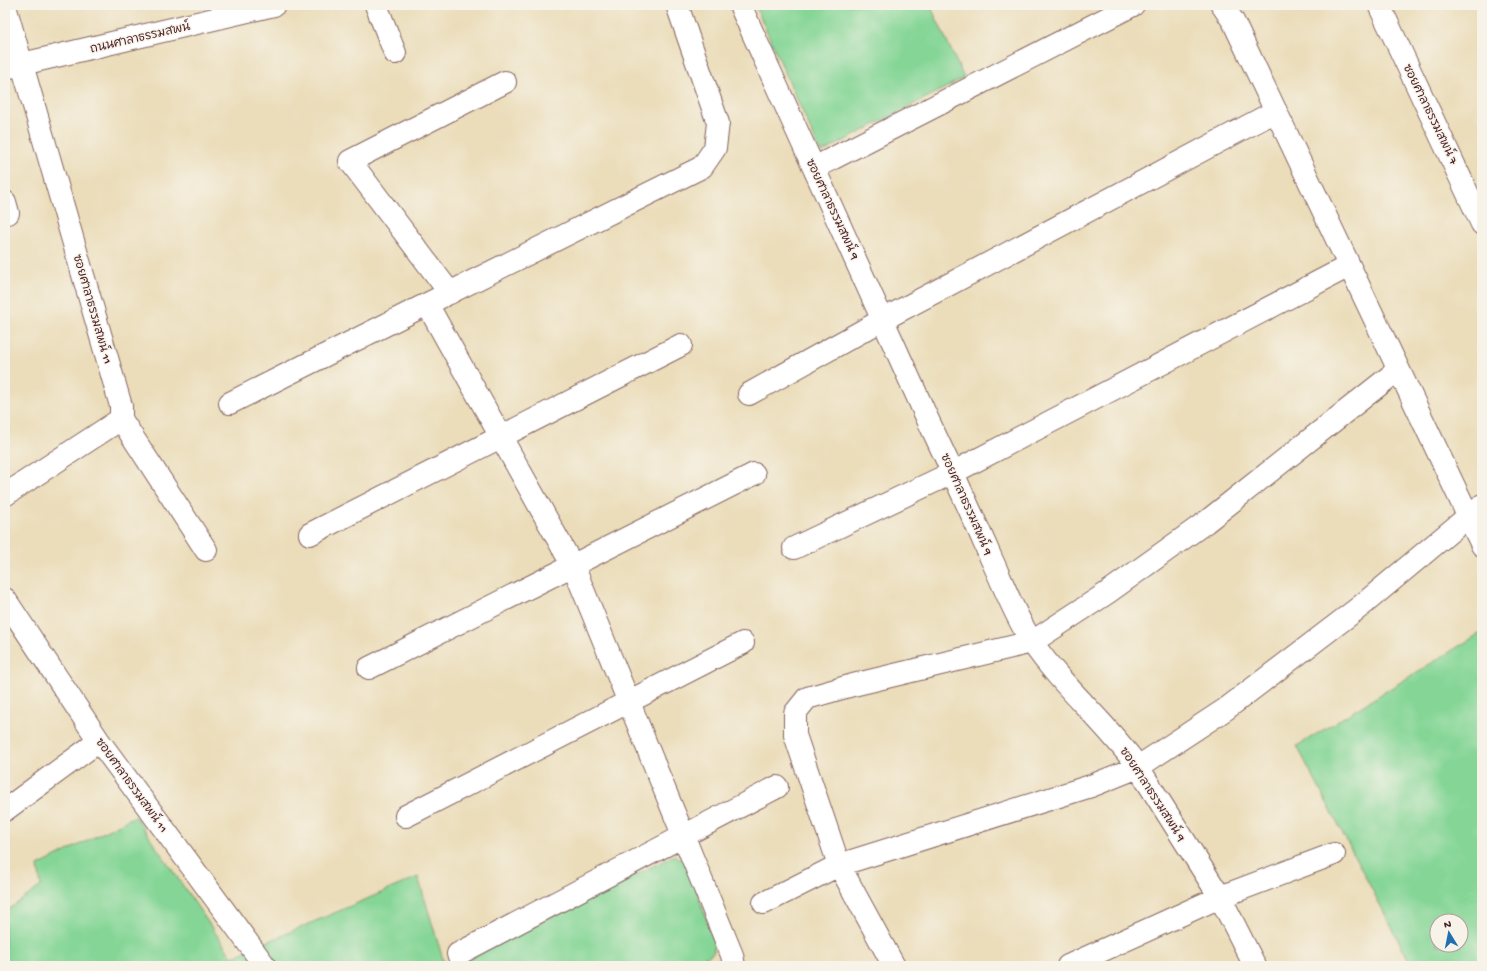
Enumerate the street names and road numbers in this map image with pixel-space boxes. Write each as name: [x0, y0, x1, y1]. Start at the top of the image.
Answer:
street label: ถนนศาลาธรรมสพน์: [88, 18, 192, 57]
street label: ซอยศาลาธรรมสพน์ 7: [1399, 61, 1463, 168]
street label: ซอยศาลาธรรมสพน์ 9: [802, 156, 863, 262]
street label: ซอยศาลาธรรมสพน์ 11: [69, 252, 116, 366]
street label: ซอยศาลาธรรมสพน์ 9: [937, 451, 997, 558]
street label: ซอยศาลาธรรมสพน์ 11: [91, 735, 172, 836]
street label: ซอยศาลาธรรมสพน์ 9: [1116, 744, 1190, 845]

